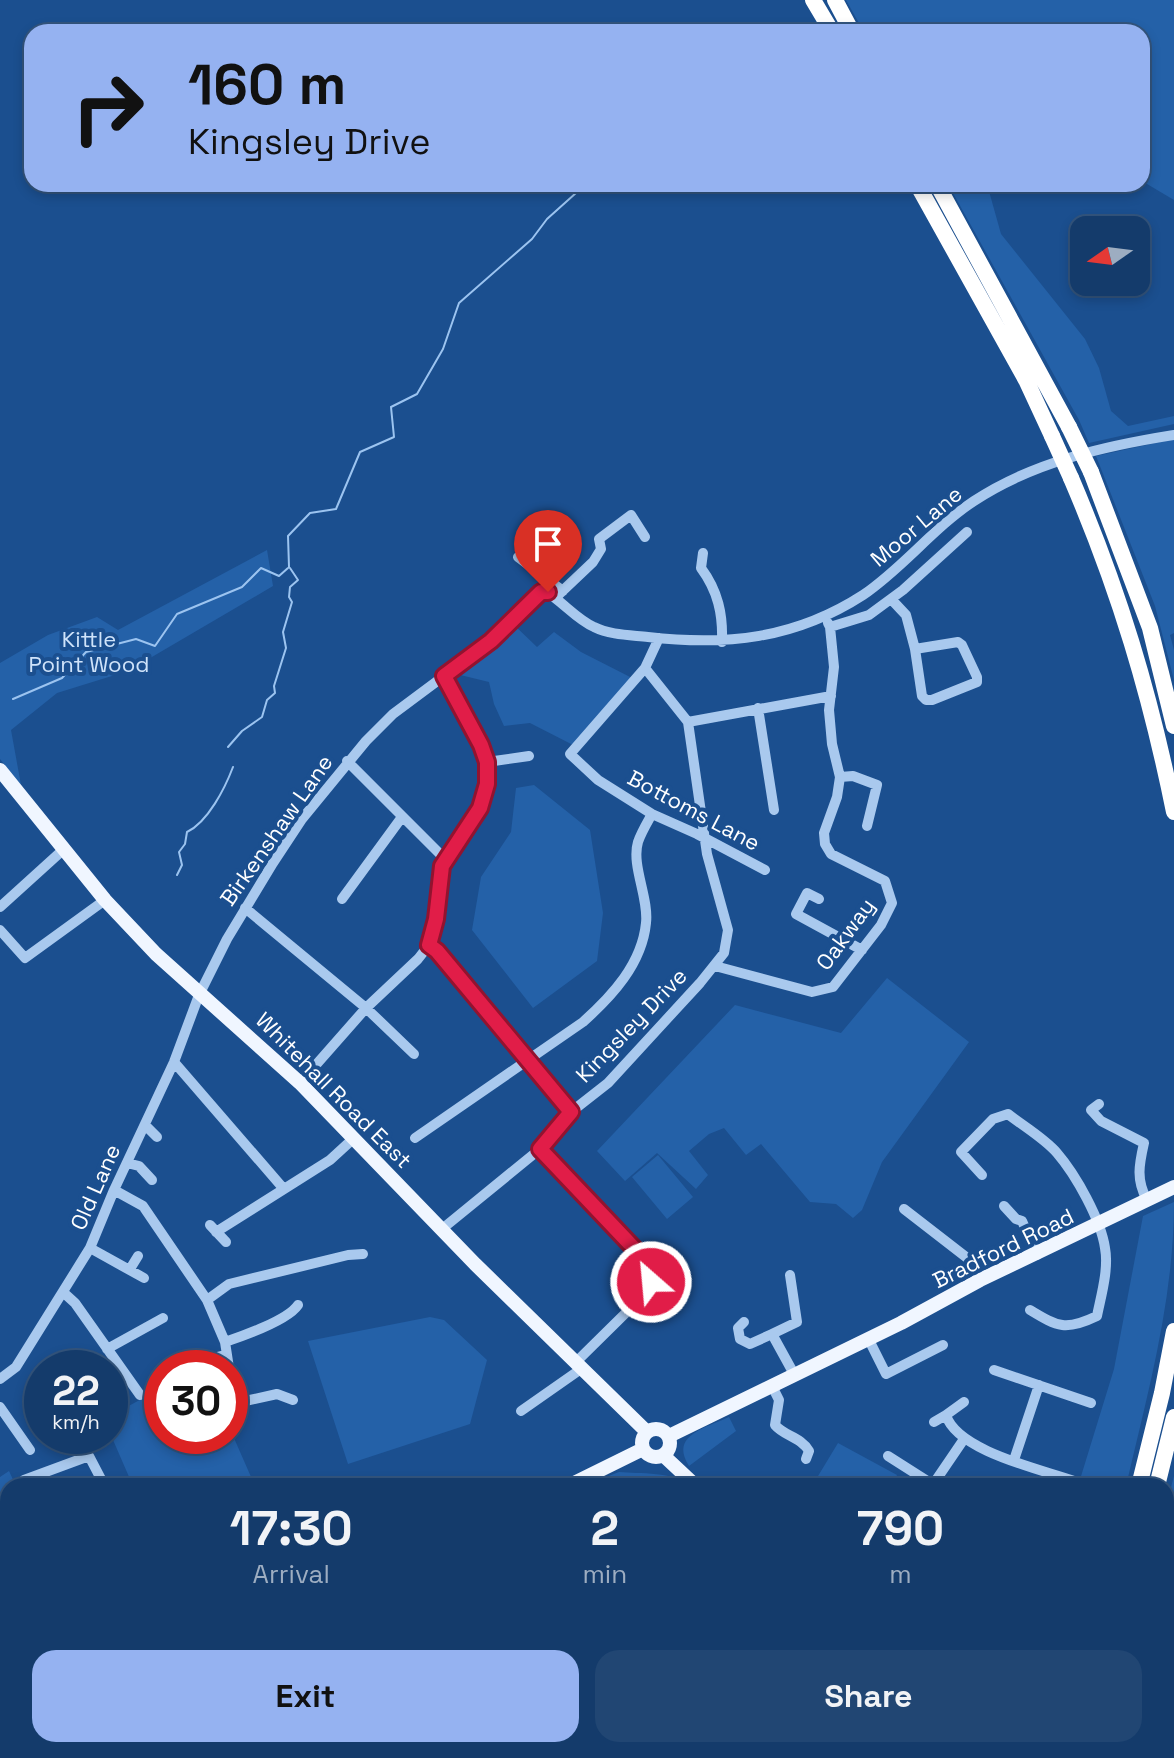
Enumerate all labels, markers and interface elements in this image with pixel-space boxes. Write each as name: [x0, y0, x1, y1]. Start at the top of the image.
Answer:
text: 160 m: [188, 49, 346, 120]
icon: right: [56, 56, 160, 160]
text: Kingsley Drive: [188, 119, 431, 165]
north arrow: [1070, 216, 1150, 296]
map controls: [1070, 216, 1150, 296]
street label: Moor Lane: [864, 479, 968, 573]
pin: [514, 510, 582, 592]
icon: arrive: [526, 522, 570, 566]
park label: Kittle Point Wood: [29, 625, 149, 678]
street label: Birkenshaw Lane: [213, 749, 339, 911]
street label: Bottoms Lane: [623, 763, 765, 857]
street label: Oakway: [809, 892, 881, 976]
street label: Kingsley Drive: [569, 962, 693, 1088]
street label: Whitehall Road East: [250, 1006, 418, 1174]
street label: Old Lane: [64, 1140, 126, 1234]
street label: Bradford Road: [928, 1202, 1078, 1294]
position arrow: [609, 1240, 693, 1324]
speed limit sign: 30: [144, 1350, 248, 1454]
text: 22: [52, 1366, 100, 1417]
text: km/h: [52, 1409, 100, 1435]
text: 17:30: [230, 1498, 353, 1559]
text: 2: [591, 1498, 619, 1559]
text: 790: [857, 1498, 944, 1559]
text: Arrival: [253, 1557, 330, 1591]
text: min: [582, 1557, 627, 1591]
text: m: [889, 1557, 912, 1591]
button: Exit: [32, 1650, 579, 1742]
button: Share: [595, 1650, 1142, 1742]

